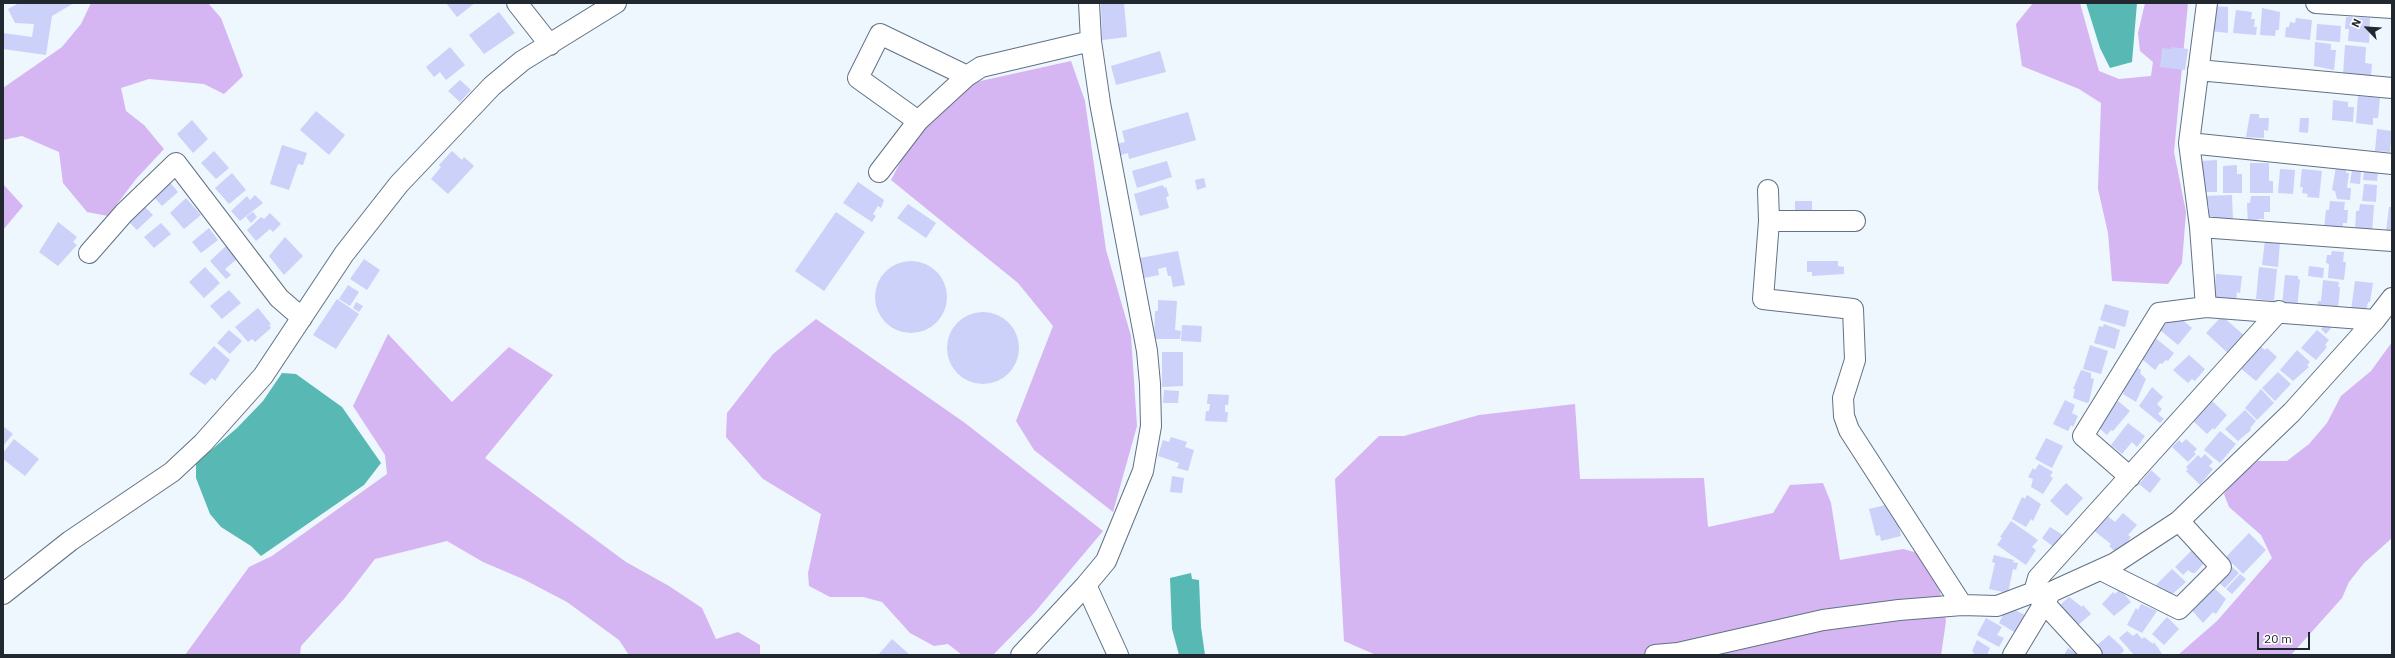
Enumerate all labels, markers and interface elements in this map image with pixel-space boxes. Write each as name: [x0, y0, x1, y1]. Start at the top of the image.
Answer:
north arrow: [2347, 8, 2387, 48]
text: N: [2348, 16, 2364, 29]
scale bar: [2259, 624, 2312, 650]
text: 20 m: [2264, 631, 2292, 646]

